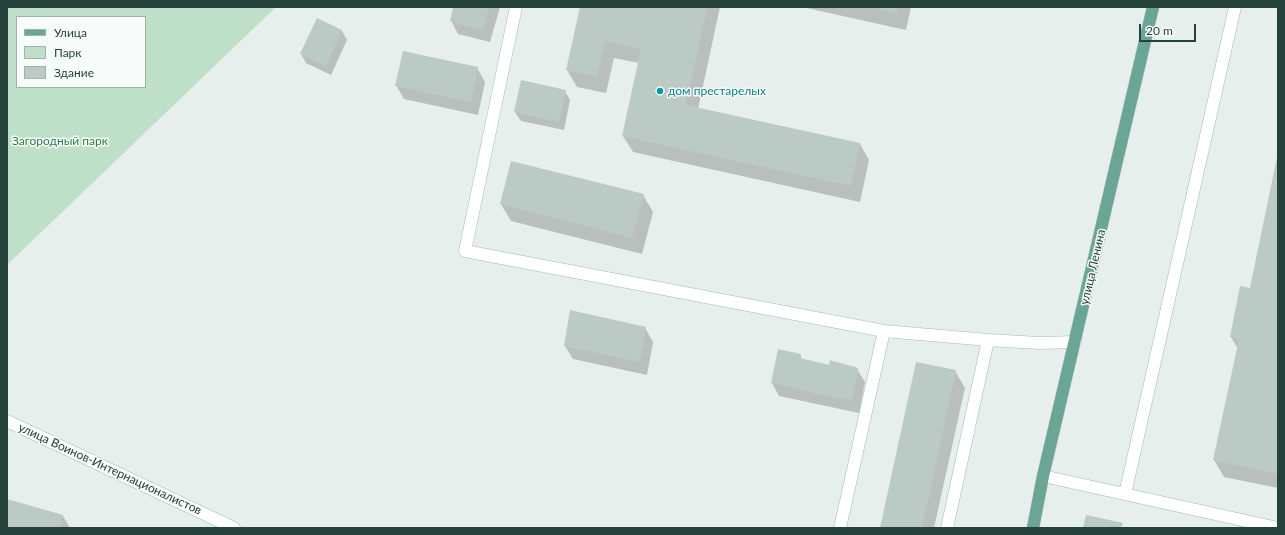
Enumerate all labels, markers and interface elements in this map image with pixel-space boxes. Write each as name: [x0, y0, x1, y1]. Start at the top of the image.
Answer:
legend: [16, 16, 146, 88]
scale bar: [1141, 16, 1198, 42]
text: 20 m: [1146, 23, 1173, 38]
text: Улица: [54, 25, 87, 40]
text: Парк: [54, 45, 82, 60]
text: Здание: [54, 65, 94, 80]
place label: дом престарелых: [668, 84, 766, 98]
marker: дом престарелых: [655, 86, 665, 96]
park label: Загородный парк: [12, 134, 108, 148]
street label: улица Ленина: [1077, 228, 1109, 306]
street label: улица Воинов-Интернационалистов: [16, 420, 204, 518]

